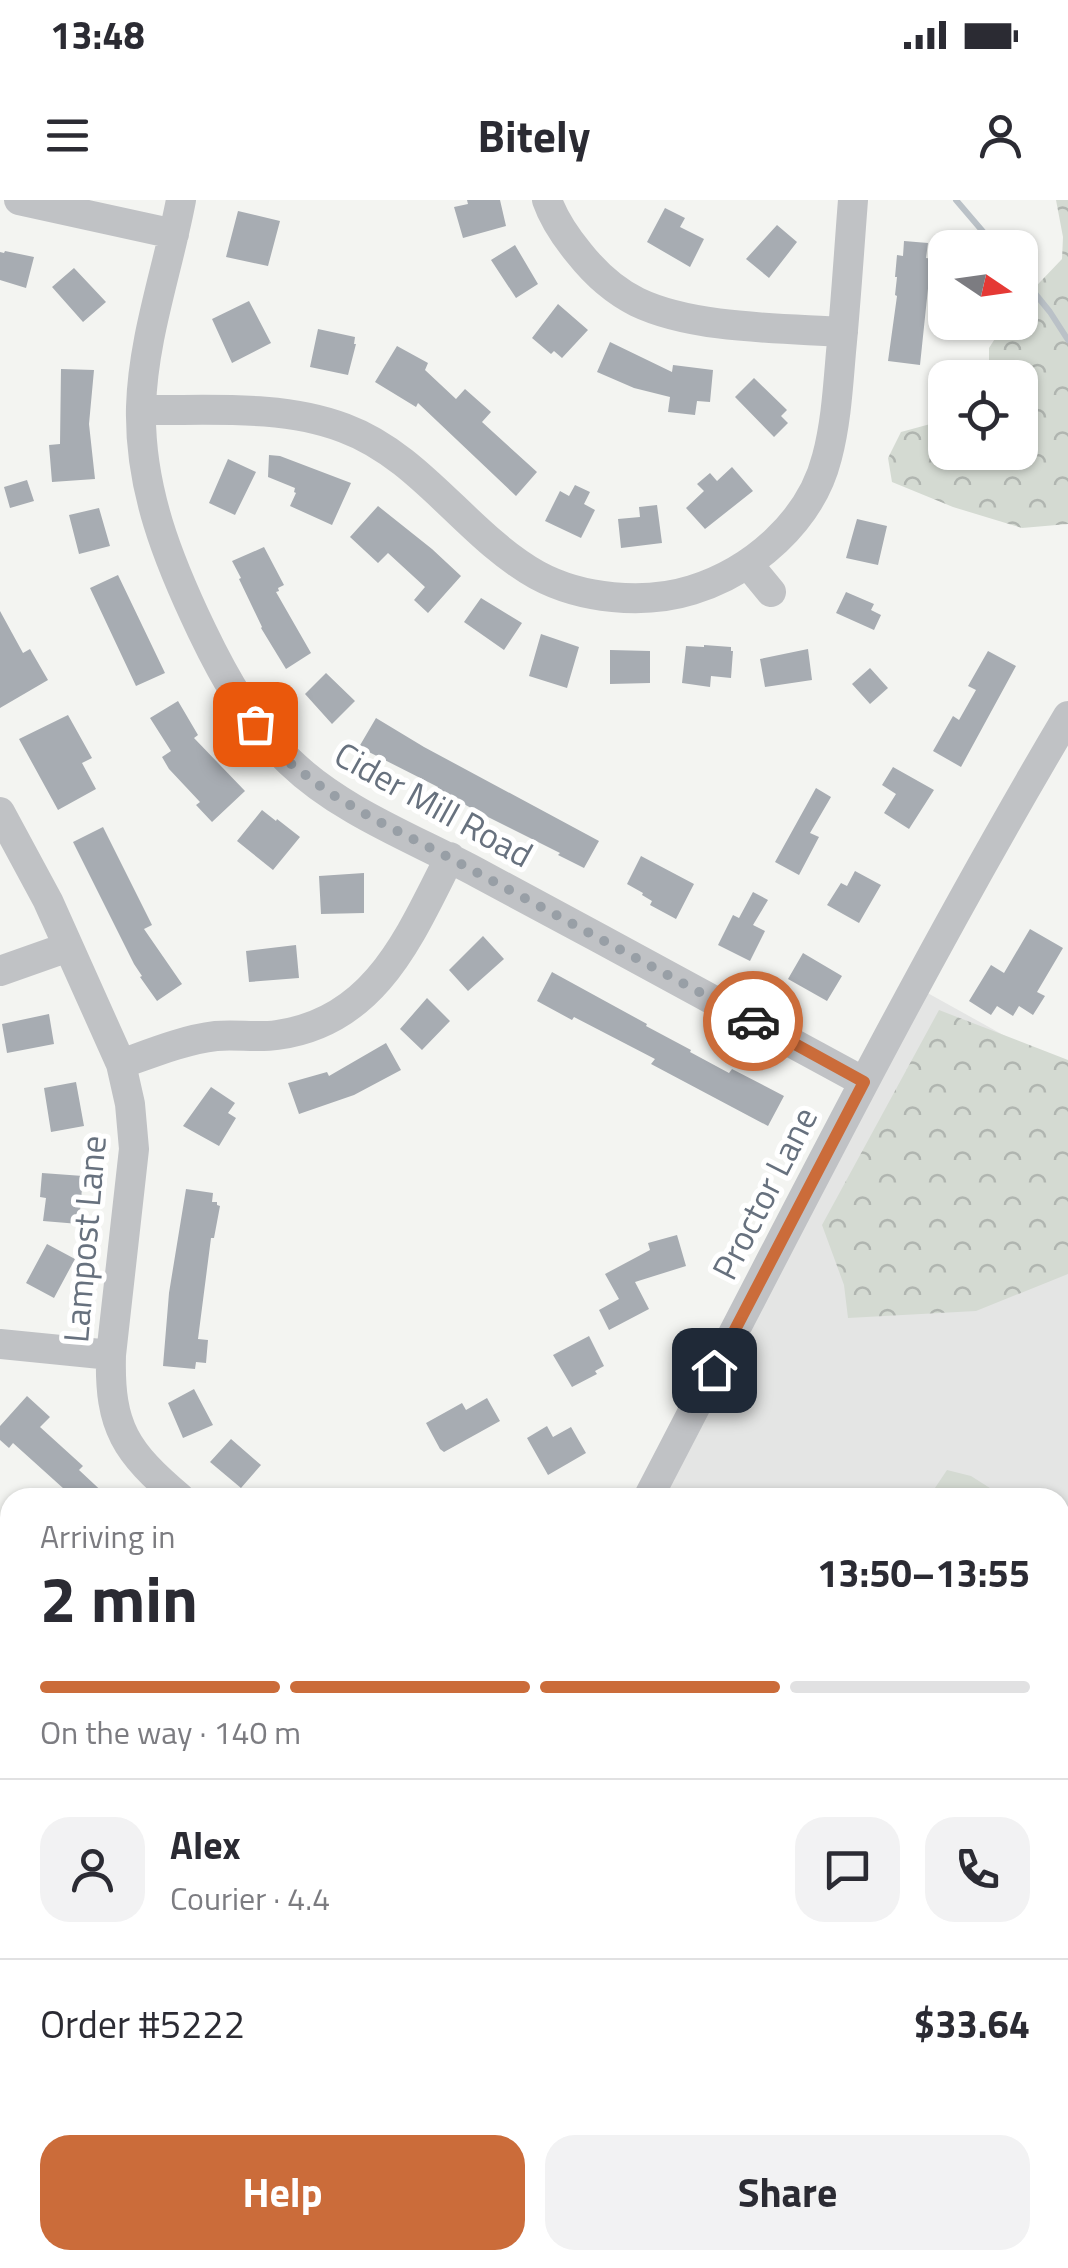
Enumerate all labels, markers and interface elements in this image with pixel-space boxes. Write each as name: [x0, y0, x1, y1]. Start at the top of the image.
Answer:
text: 13:48: [50, 6, 145, 64]
text: Bitely: [478, 101, 591, 169]
icon: menu: [40, 108, 95, 163]
icon: person: [973, 108, 1028, 163]
north arrow: [928, 230, 1038, 340]
map controls: [928, 230, 1038, 470]
button: locate: [928, 360, 1038, 470]
pin: [213, 682, 298, 767]
icon: bag: [228, 697, 283, 752]
street label: Cider Mill Road: [325, 727, 543, 881]
courier: [703, 971, 803, 1071]
icon: car: [726, 994, 781, 1049]
street label: Proctor Lane: [697, 1097, 831, 1289]
street label: Lampost Lane: [48, 1133, 120, 1345]
pin: [672, 1328, 757, 1413]
icon: home: [687, 1343, 742, 1398]
text: Arriving in: [40, 1512, 176, 1560]
text: 13:50–13:55: [817, 1544, 1030, 1602]
text: 2 min: [40, 1548, 198, 1647]
text: On the way · 140 m: [40, 1708, 301, 1756]
text: Alex: [170, 1816, 241, 1874]
button: person: [40, 1817, 145, 1922]
button: chat: [795, 1817, 900, 1922]
button: phone: [925, 1817, 1030, 1922]
text: Courier · 4.4: [170, 1874, 330, 1922]
text: Order #5222: [40, 1995, 245, 2053]
text: $33.64: [914, 1995, 1030, 2053]
button: Help: [40, 2135, 525, 2250]
button: Share: [545, 2135, 1030, 2250]

